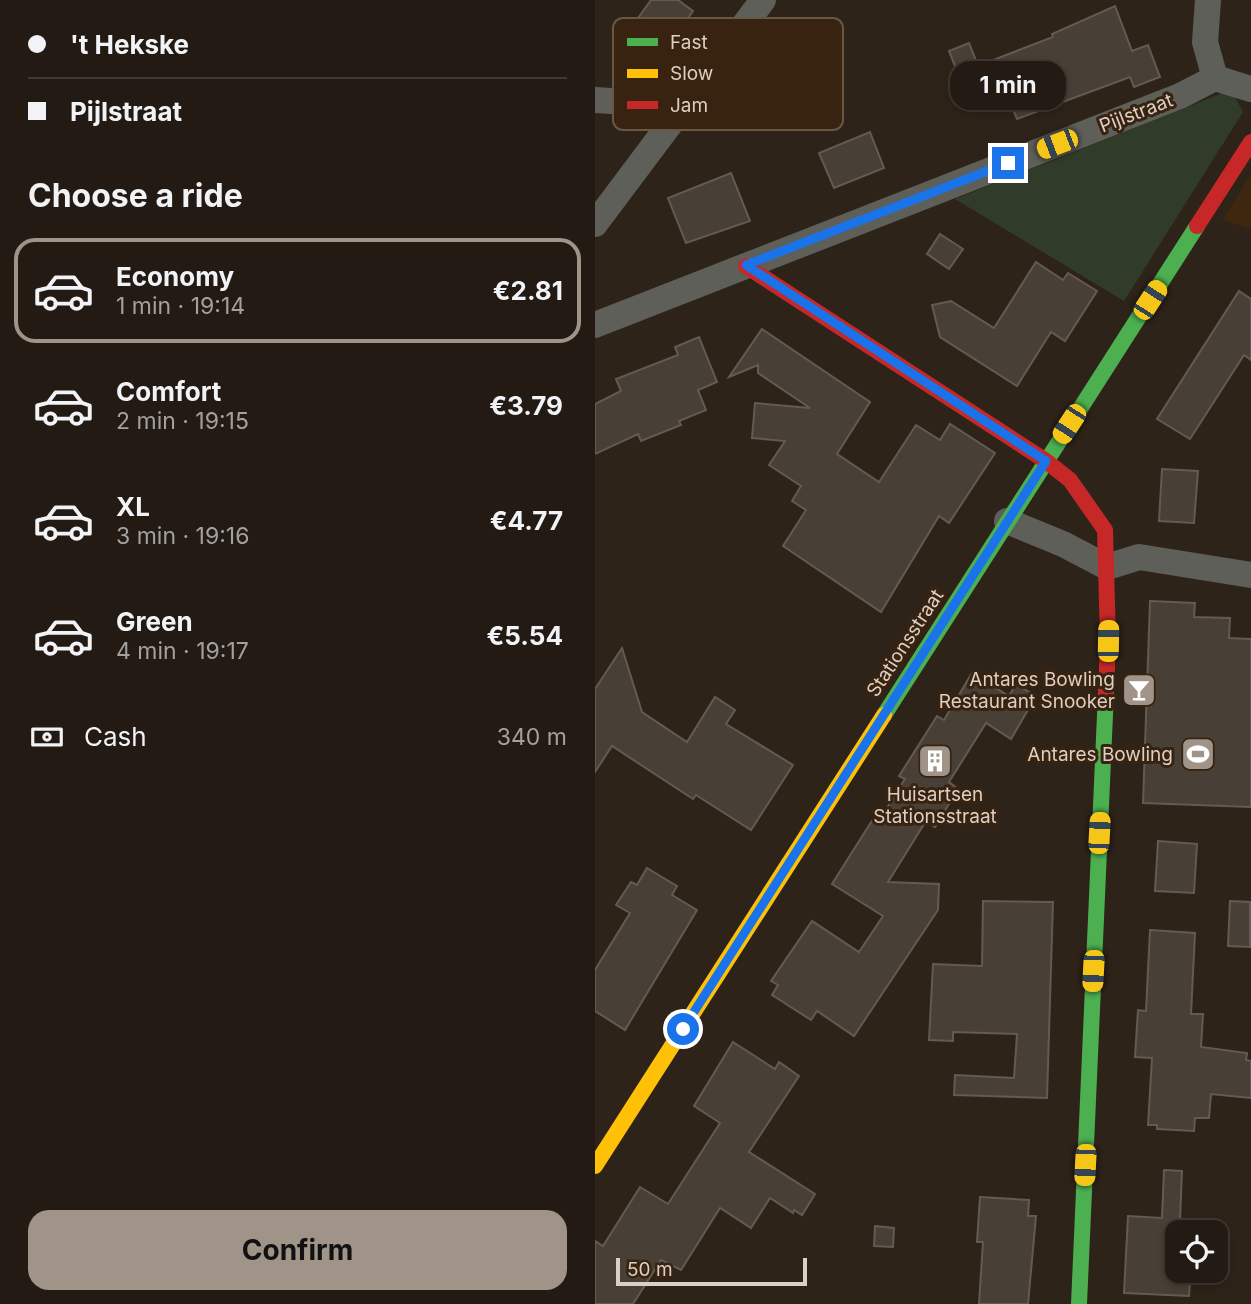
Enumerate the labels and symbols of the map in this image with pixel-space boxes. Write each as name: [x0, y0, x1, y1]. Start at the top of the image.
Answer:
legend: [613, 18, 843, 130]
text: Fast: [670, 31, 708, 54]
callout: 1 min: [950, 61, 1066, 110]
text: Slow: [670, 62, 713, 85]
street label: Pijlstraat: [1096, 88, 1176, 138]
text: Jam: [670, 94, 708, 117]
car: [1034, 127, 1081, 161]
route end: [992, 147, 1024, 179]
car: [1130, 277, 1171, 323]
car: [1049, 401, 1090, 447]
street label: Stationsstraat: [862, 585, 948, 701]
car: [1098, 620, 1119, 662]
place label: Antares Bowling Restaurant Snooker: [939, 668, 1115, 713]
bar icon: Antares Bowling Restaurant Snooker: [1120, 671, 1158, 709]
sports icon: Antares Bowling: [1179, 735, 1217, 773]
building icon: Huisartsen Stationsstraat: [916, 742, 954, 780]
place label: Antares Bowling: [1027, 743, 1173, 766]
place label: Huisartsen Stationsstraat: [873, 783, 997, 828]
car: [1088, 811, 1111, 855]
car: [1082, 949, 1105, 993]
route start: [667, 1013, 699, 1045]
car: [1074, 1143, 1097, 1187]
scale bar: [616, 1255, 807, 1287]

